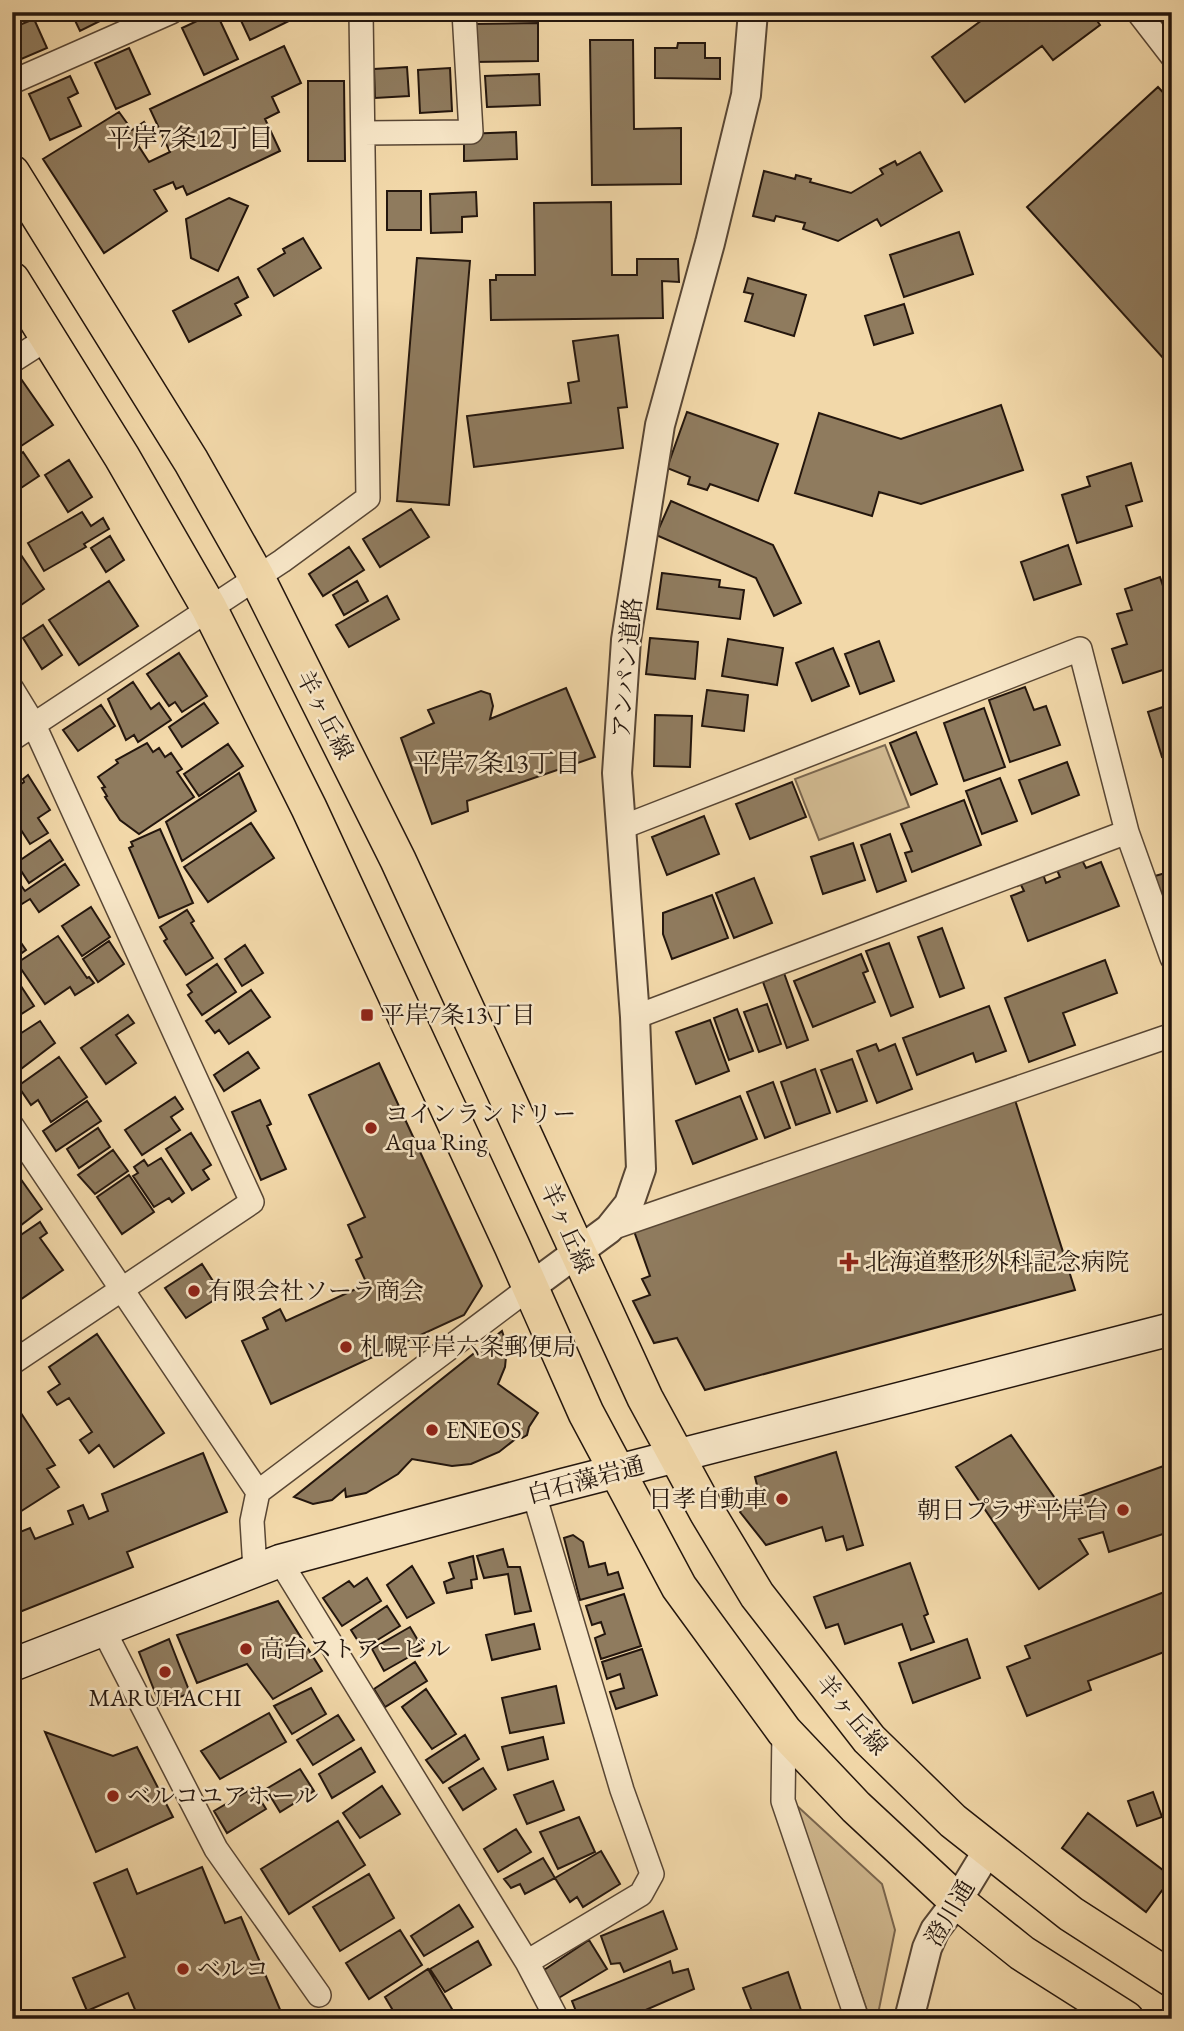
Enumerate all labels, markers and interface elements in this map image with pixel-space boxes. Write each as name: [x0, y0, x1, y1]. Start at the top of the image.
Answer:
district label: 平岸7条12丁目: [106, 121, 274, 155]
street label: アンパン道路: [605, 596, 648, 740]
street label: 羊ヶ丘線: [290, 665, 361, 765]
district label: 平岸7条13丁目: [413, 746, 581, 780]
place label: 平岸7条13丁目: [381, 999, 536, 1030]
marker: 平岸7条13丁目: [359, 1007, 375, 1023]
place label: コインランドリー Aqua Ring: [384, 1098, 576, 1157]
marker: コインランドリー Aqua Ring: [363, 1120, 379, 1136]
street label: 羊ヶ丘線: [534, 1178, 601, 1278]
place label: 北海道整形外科記念病院: [865, 1246, 1129, 1277]
marker: 北海道整形外科記念病院: [839, 1252, 859, 1272]
place label: 有限会社ソーラ商会: [208, 1275, 424, 1306]
marker: 有限会社ソーラ商会: [186, 1283, 202, 1299]
place label: 札幌平岸六条郵便局: [360, 1331, 576, 1362]
marker: 札幌平岸六条郵便局: [338, 1339, 354, 1355]
place label: ENEOS: [446, 1414, 522, 1445]
marker: ENEOS: [424, 1422, 440, 1438]
street label: 白石藻岩通: [524, 1449, 648, 1510]
place label: 日孝自動車: [648, 1483, 768, 1514]
marker: 日孝自動車: [774, 1491, 790, 1507]
place label: 朝日プラザ平岸台: [917, 1494, 1109, 1525]
marker: 朝日プラザ平岸台: [1115, 1502, 1131, 1518]
place label: 高台ストアービル: [260, 1633, 451, 1664]
marker: 高台ストアービル: [238, 1641, 254, 1657]
marker: MARUHACHI: [157, 1664, 173, 1680]
street label: 羊ヶ丘線: [810, 1668, 895, 1761]
place label: MARUHACHI: [88, 1682, 242, 1713]
place label: ベルコユアホール: [127, 1780, 319, 1811]
marker: ベルコユアホール: [105, 1788, 121, 1804]
street label: 澄川通: [918, 1874, 981, 1952]
place label: ベルコ: [197, 1953, 269, 1984]
marker: ベルコ: [175, 1961, 191, 1977]

